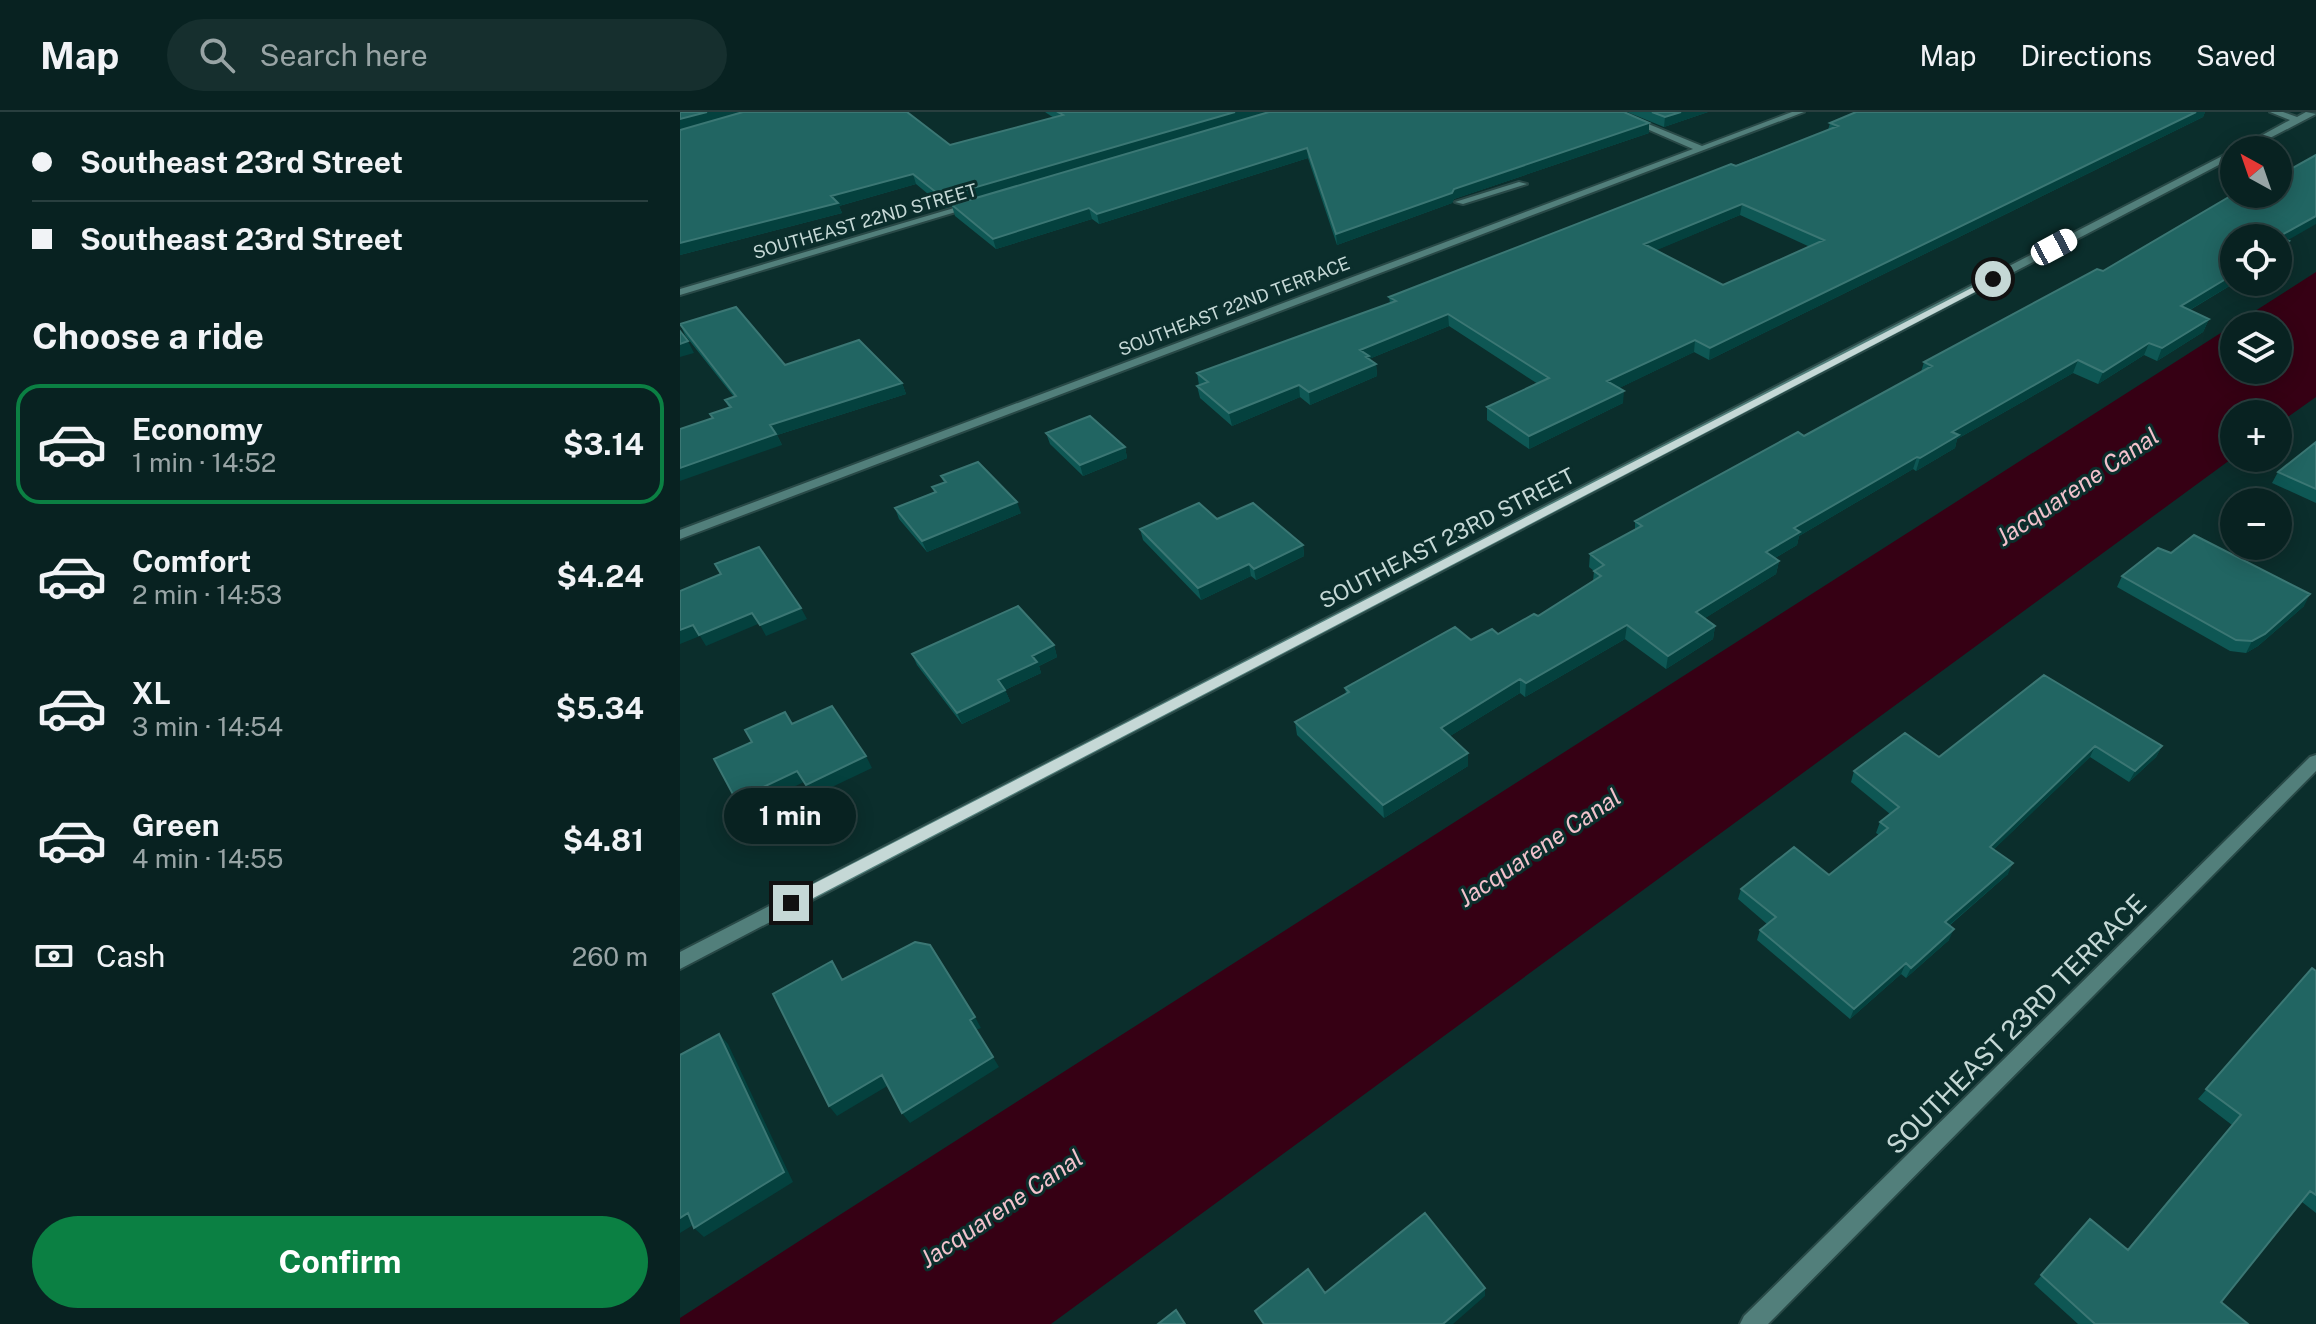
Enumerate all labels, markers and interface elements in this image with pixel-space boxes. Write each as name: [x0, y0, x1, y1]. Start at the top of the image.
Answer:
search box: [167, 19, 727, 91]
text: Map: [40, 33, 119, 78]
icon: search: [195, 33, 239, 77]
text: Search here: [259, 37, 428, 73]
text: Map: [1920, 39, 1976, 72]
text: Directions: [2020, 39, 2152, 72]
text: Saved: [2196, 39, 2276, 72]
north arrow: [2220, 136, 2292, 208]
map controls: [2220, 136, 2292, 560]
text: Southeast 23rd Street: [80, 144, 403, 180]
street label: SOUTHEAST 22ND STREET: [751, 179, 980, 263]
text: Southeast 23rd Street: [80, 221, 403, 257]
button: locate: [2220, 224, 2292, 296]
car: [2027, 225, 2081, 269]
street label: SOUTHEAST 22ND TERRACE: [1115, 252, 1353, 360]
route start: [1975, 261, 2011, 297]
button: layers: [2220, 312, 2292, 384]
text: Choose a ride: [32, 315, 264, 357]
button: +: [2220, 400, 2292, 472]
icon: car: [36, 408, 108, 480]
text: Economy: [132, 411, 263, 447]
water label: Jacquarene Canal: [1990, 421, 2164, 551]
text: $3.14: [563, 426, 644, 462]
text: 1 min · 14:52: [132, 447, 276, 478]
street label: SOUTHEAST 23RD STREET: [1315, 462, 1579, 614]
button: −: [2220, 488, 2292, 560]
icon: car: [36, 540, 108, 612]
text: Comfort: [132, 543, 251, 579]
text: $4.24: [556, 558, 644, 594]
text: 2 min · 14:53: [132, 579, 282, 610]
icon: car: [36, 672, 108, 744]
text: XL: [132, 675, 171, 711]
text: $5.34: [556, 690, 644, 726]
text: 3 min · 14:54: [132, 711, 283, 742]
water label: Jacquarene Canal: [1452, 782, 1626, 912]
callout: 1 min: [725, 787, 857, 843]
text: 1 min: [759, 800, 821, 831]
icon: car: [36, 804, 108, 876]
text: Green: [132, 807, 219, 843]
text: $4.81: [563, 822, 644, 858]
text: 4 min · 14:55: [132, 843, 283, 874]
route end: [773, 885, 809, 921]
street label: SOUTHEAST 23RD TERRACE: [1880, 888, 2152, 1160]
icon: cash: [32, 934, 76, 978]
text: Cash: [96, 938, 165, 974]
text: 260 m: [572, 941, 648, 972]
water label: Jacquarene Canal: [914, 1143, 1088, 1273]
button: Confirm: [32, 1216, 648, 1308]

